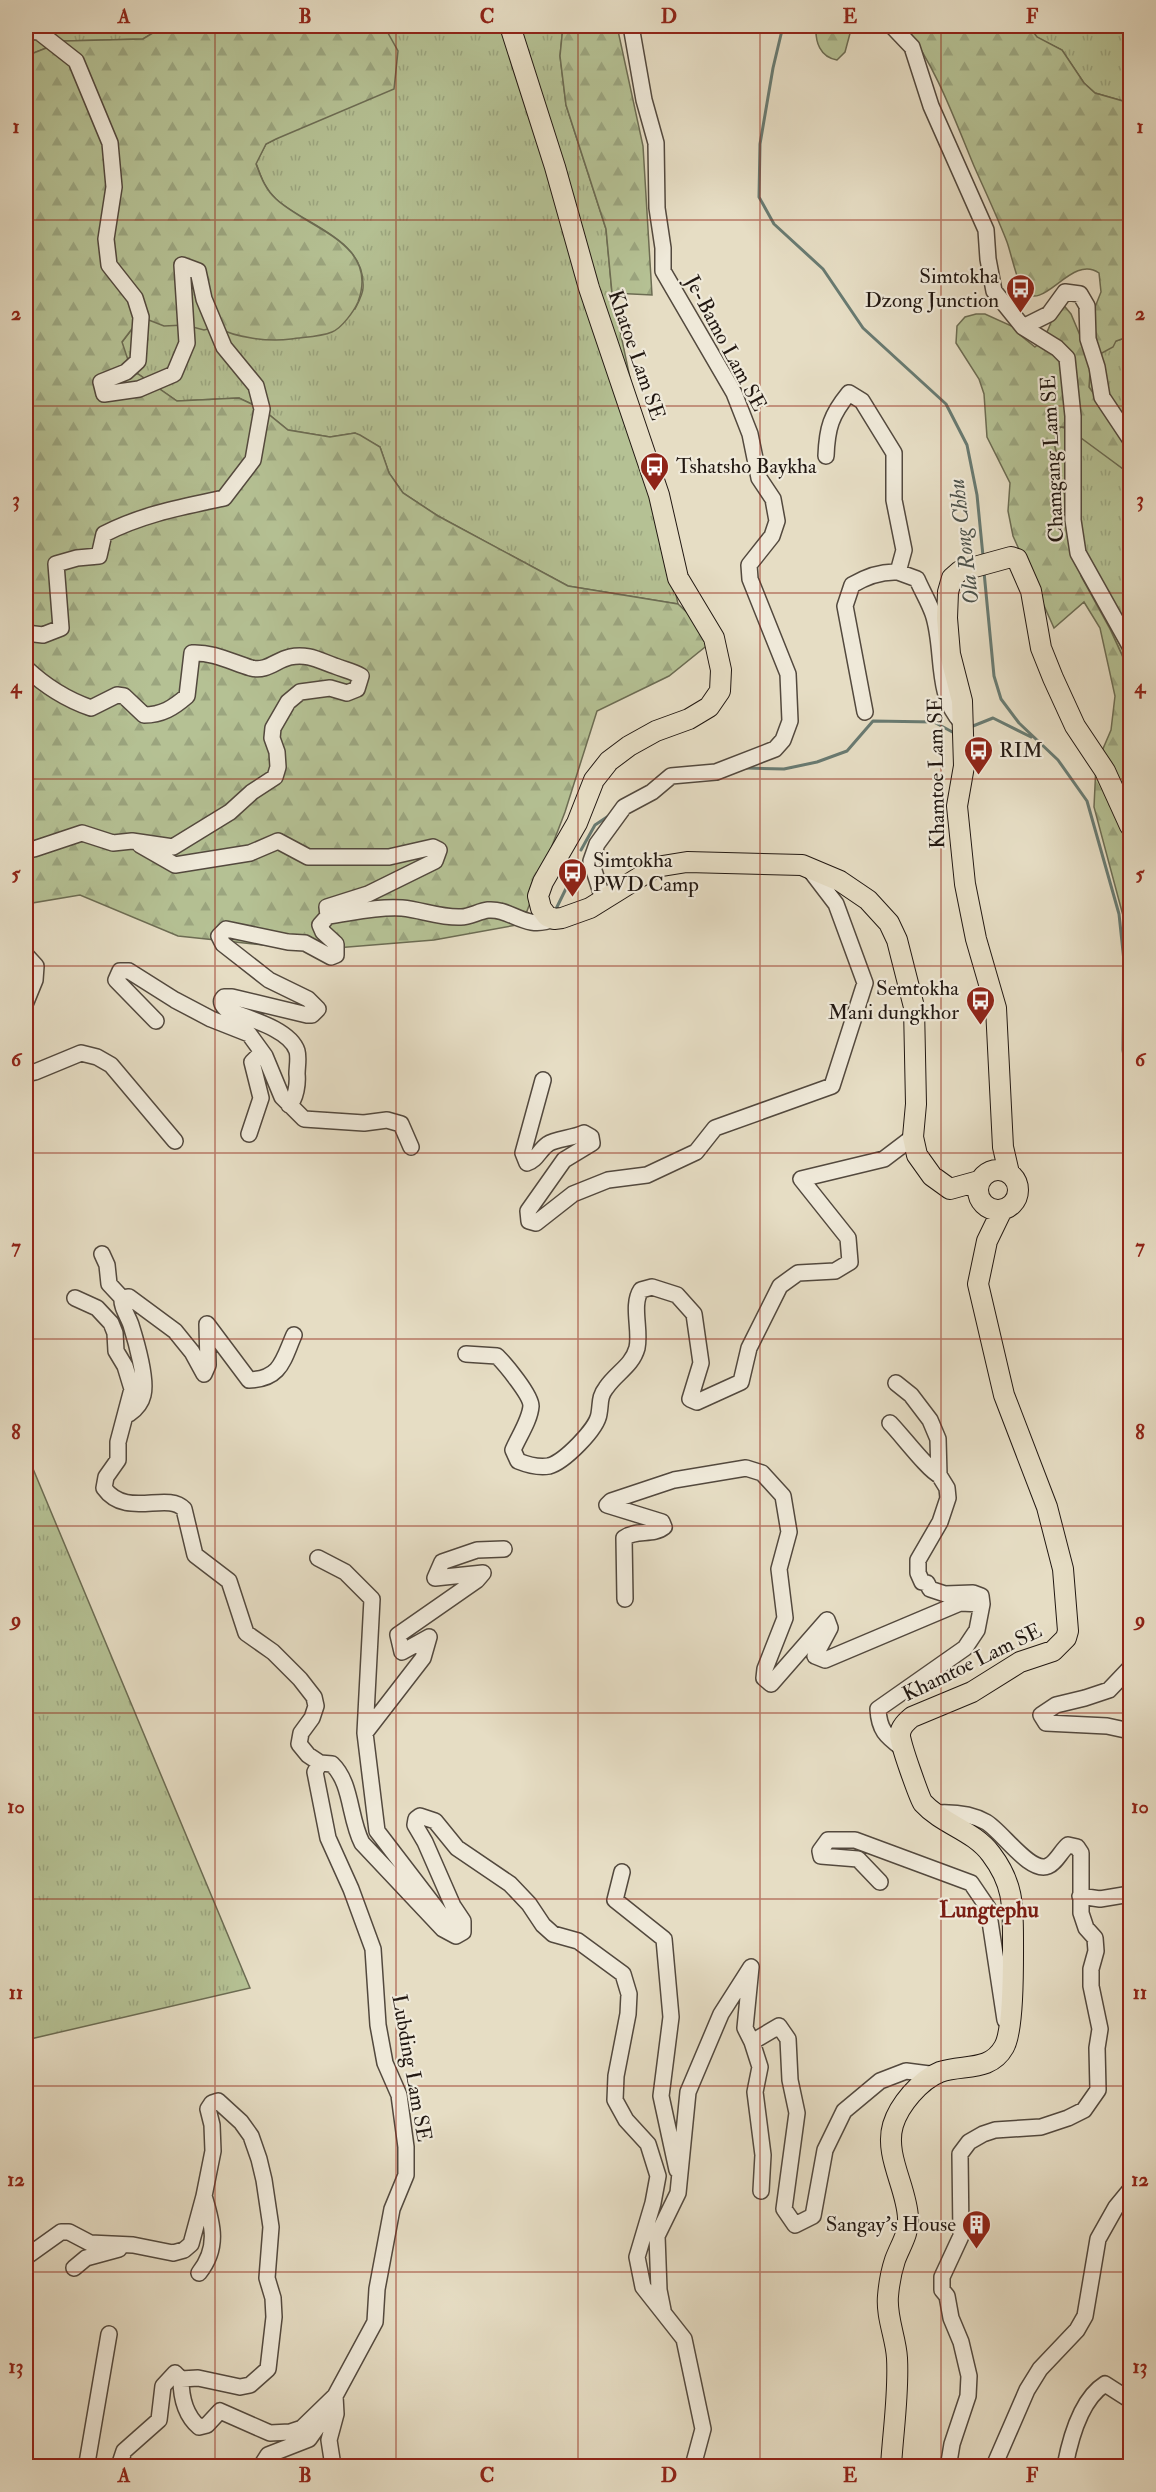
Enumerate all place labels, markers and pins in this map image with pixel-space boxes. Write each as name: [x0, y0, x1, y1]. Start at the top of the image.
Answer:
place label: Simtokha Dzong Junction: [865, 263, 999, 314]
bus stop icon: Simtokha Dzong Junction: [1004, 272, 1036, 314]
bus stop icon: Tshatsho Baykha: [639, 450, 671, 492]
place label: Tshatsho Baykha: [676, 453, 817, 480]
bus stop icon: RIM: [962, 734, 994, 776]
place label: RIM: [999, 737, 1043, 764]
place label: Simtokha PWD Camp: [593, 847, 699, 898]
bus stop icon: Simtokha PWD Camp: [556, 856, 588, 898]
place label: Semtokha Mani dungkhor: [828, 975, 959, 1026]
bus stop icon: Semtokha Mani dungkhor: [964, 984, 996, 1026]
building icon: Sangay's House: [961, 2208, 993, 2250]
place label: Sangay's House: [826, 2211, 956, 2238]

